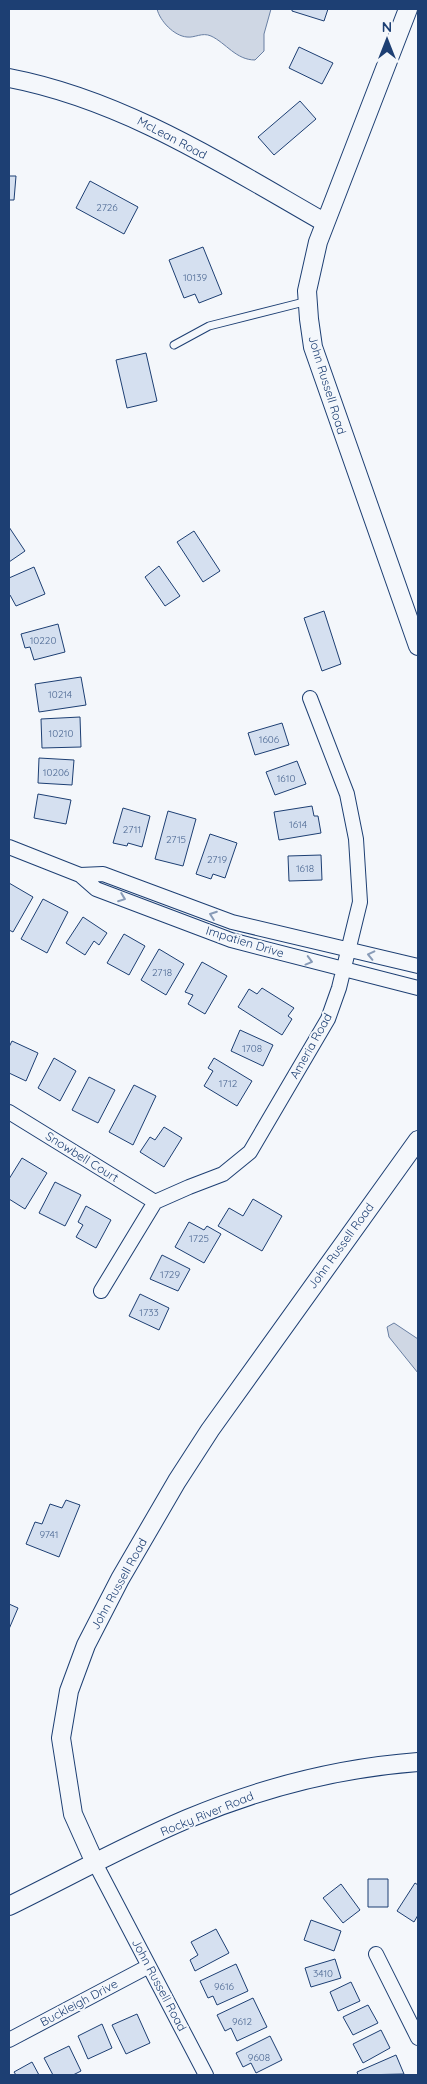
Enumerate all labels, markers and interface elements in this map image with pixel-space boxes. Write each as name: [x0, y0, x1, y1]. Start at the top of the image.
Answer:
north arrow: [362, 15, 412, 65]
text: N: [382, 18, 392, 36]
street label: McLean Road: [135, 113, 210, 162]
house number: 2726: [96, 201, 118, 214]
house number: 10139: [183, 271, 208, 284]
street label: John Russell Road: [305, 334, 350, 436]
house number: 10220: [30, 634, 56, 647]
house number: 10214: [48, 688, 72, 701]
house number: 10210: [49, 727, 73, 740]
house number: 1606: [259, 733, 280, 746]
house number: 10206: [43, 766, 70, 779]
house number: 1610: [277, 772, 295, 785]
house number: 1614: [289, 818, 307, 831]
house number: 2711: [123, 823, 141, 836]
house number: 2715: [166, 833, 186, 846]
house number: 2719: [207, 853, 228, 866]
house number: 1618: [296, 862, 314, 875]
one-way arrow: [117, 893, 125, 903]
one-way arrow: [210, 911, 218, 921]
street label: Impatien Drive: [204, 923, 286, 961]
one-way arrow: [366, 950, 375, 961]
one-way arrow: [304, 955, 312, 965]
house number: 2718: [152, 966, 172, 979]
street label: Ameria Road: [286, 1010, 335, 1081]
house number: 1708: [242, 1042, 262, 1055]
house number: 1712: [219, 1077, 238, 1090]
street label: Snowbell Court: [43, 1128, 122, 1185]
street label: John Russell Road: [304, 1200, 377, 1292]
house number: 1725: [189, 1232, 209, 1245]
house number: 1729: [160, 1268, 180, 1281]
house number: 1733: [139, 1306, 159, 1319]
house number: 9741: [40, 1528, 58, 1541]
street label: John Russell Road: [87, 1535, 150, 1632]
street label: Rocky River Road: [158, 1788, 256, 1839]
street label: John Russell Road: [129, 1936, 190, 2034]
house number: 3410: [313, 1967, 333, 1980]
street label: Buckleigh Drive: [37, 1976, 120, 2029]
house number: 9616: [214, 1980, 235, 1993]
house number: 9612: [232, 2015, 253, 2028]
house number: 9608: [248, 2051, 270, 2064]

